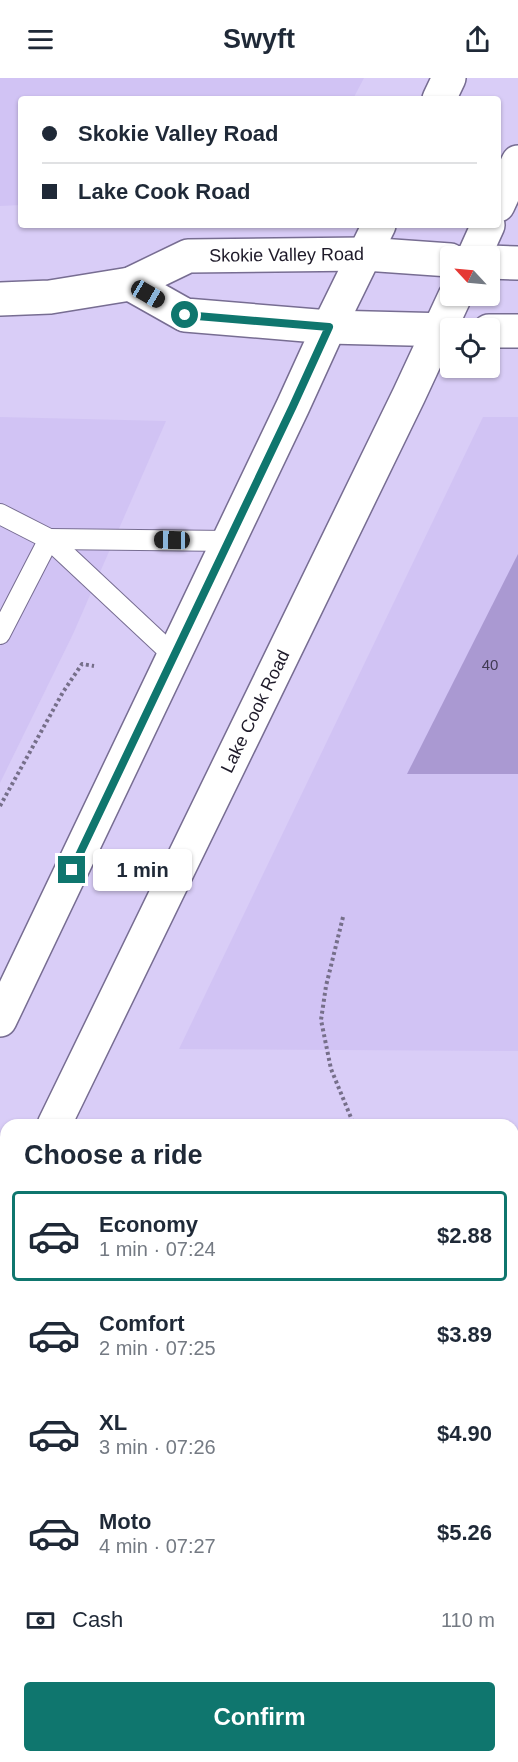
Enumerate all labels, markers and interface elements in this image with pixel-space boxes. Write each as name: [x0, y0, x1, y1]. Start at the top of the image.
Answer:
icon: menu: [24, 23, 57, 56]
icon: share: [461, 23, 494, 56]
text: Swyft: [223, 24, 295, 54]
text: Skokie Valley Road: [78, 121, 279, 146]
text: Lake Cook Road: [78, 179, 250, 204]
street label: Skokie Valley Road: [209, 244, 364, 266]
north arrow: [440, 246, 500, 306]
map controls: [440, 246, 500, 378]
car: [128, 277, 168, 311]
route start: [171, 301, 198, 328]
button: locate: [440, 318, 500, 378]
car: [154, 531, 190, 549]
street label: Lake Cook Road: [217, 647, 294, 776]
house number: 40: [482, 656, 498, 673]
callout: 1 min: [93, 849, 192, 891]
route end: [58, 856, 85, 883]
text: 1 min: [116, 859, 169, 881]
text: Choose a ride: [24, 1140, 203, 1170]
icon: car: [27, 1209, 81, 1263]
text: Economy: [99, 1212, 198, 1237]
text: $2.88: [437, 1223, 492, 1248]
text: 1 min · 07:24: [99, 1238, 216, 1260]
icon: car: [27, 1308, 81, 1362]
text: Comfort: [99, 1311, 185, 1336]
text: $3.89: [437, 1322, 492, 1347]
text: 2 min · 07:25: [99, 1337, 216, 1359]
icon: car: [27, 1407, 81, 1461]
text: XL: [99, 1410, 127, 1435]
text: $4.90: [437, 1421, 492, 1446]
text: 3 min · 07:26: [99, 1436, 216, 1458]
icon: car: [27, 1506, 81, 1560]
text: Moto: [99, 1509, 152, 1534]
text: $5.26: [437, 1520, 492, 1545]
text: 4 min · 07:27: [99, 1535, 216, 1557]
icon: cash: [24, 1604, 57, 1637]
text: Cash: [72, 1607, 123, 1632]
text: 110 m: [441, 1609, 495, 1631]
button: Confirm: [24, 1682, 495, 1751]

